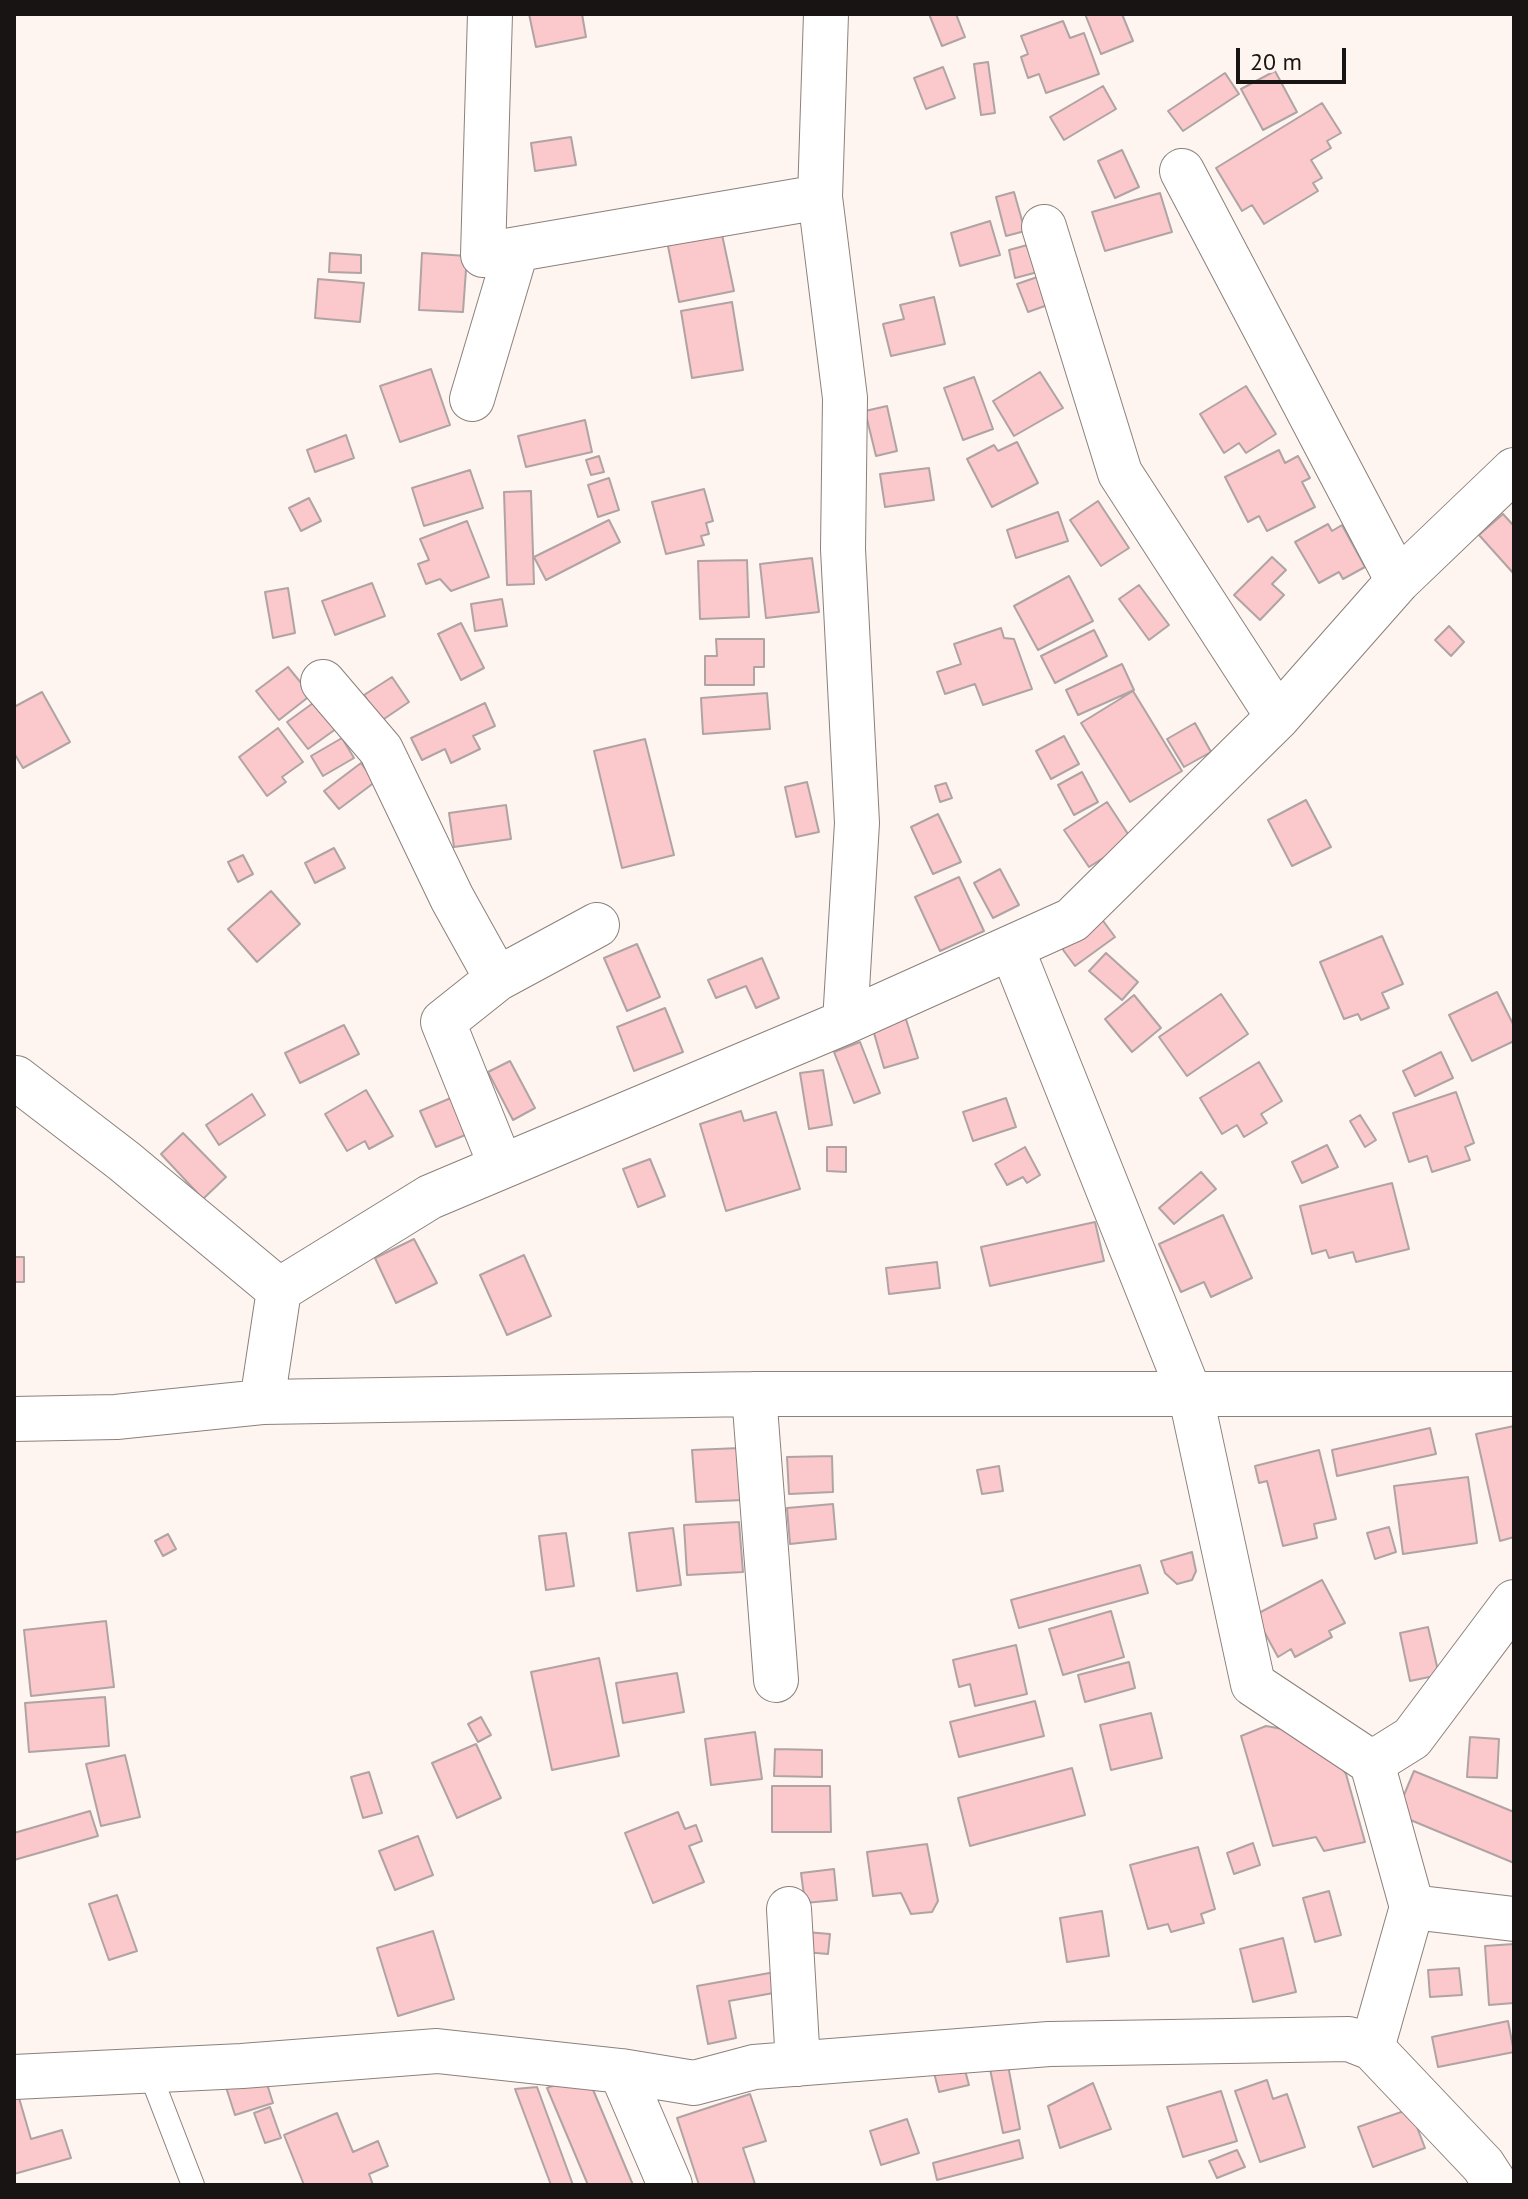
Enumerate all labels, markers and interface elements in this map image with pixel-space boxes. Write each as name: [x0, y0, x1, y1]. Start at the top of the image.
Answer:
scale bar: [1240, 32, 1350, 82]
text: 20 m: [1250, 46, 1302, 77]

